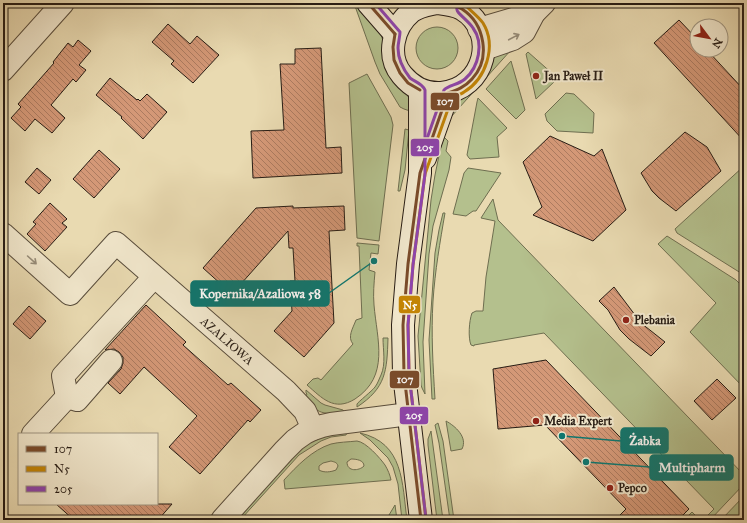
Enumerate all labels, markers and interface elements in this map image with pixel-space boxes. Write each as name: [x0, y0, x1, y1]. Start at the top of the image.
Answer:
north arrow: [689, 18, 729, 58]
one-way arrow: [508, 33, 520, 40]
text: N: [709, 36, 725, 51]
place label: Jan Paweł II: [542, 69, 604, 84]
marker: Jan Paweł II: [531, 71, 541, 81]
line badge: 107: [430, 92, 460, 111]
text: 107: [437, 95, 453, 108]
line badge: 205: [410, 138, 440, 157]
text: 205: [417, 141, 434, 154]
one-way arrow: [27, 255, 37, 265]
callout: Kopernika/Azaliowa 58: [191, 281, 329, 306]
text: Kopernika/Azaliowa 58: [199, 286, 321, 302]
line badge: N5: [398, 295, 421, 314]
text: N5: [403, 299, 418, 312]
place label: Plebania: [634, 313, 676, 327]
street label: AZALIOWA: [197, 314, 256, 368]
marker: Plebania: [621, 315, 631, 325]
line badge: 107: [389, 370, 420, 389]
text: 107: [397, 373, 413, 386]
line badge: 205: [399, 406, 429, 425]
text: 205: [406, 409, 423, 422]
place label: Media Expert: [544, 414, 613, 429]
marker: Media Expert: [531, 416, 541, 426]
callout: Żabka: [621, 428, 668, 453]
text: Żabka: [629, 432, 661, 449]
legend: [18, 433, 158, 505]
text: 107: [54, 442, 72, 456]
callout: Multipharm: [650, 455, 733, 480]
text: Multipharm: [659, 460, 725, 476]
text: N5: [54, 462, 70, 476]
place label: Pepco: [618, 481, 647, 496]
text: 205: [54, 482, 73, 496]
marker: Pepco: [605, 483, 615, 493]

